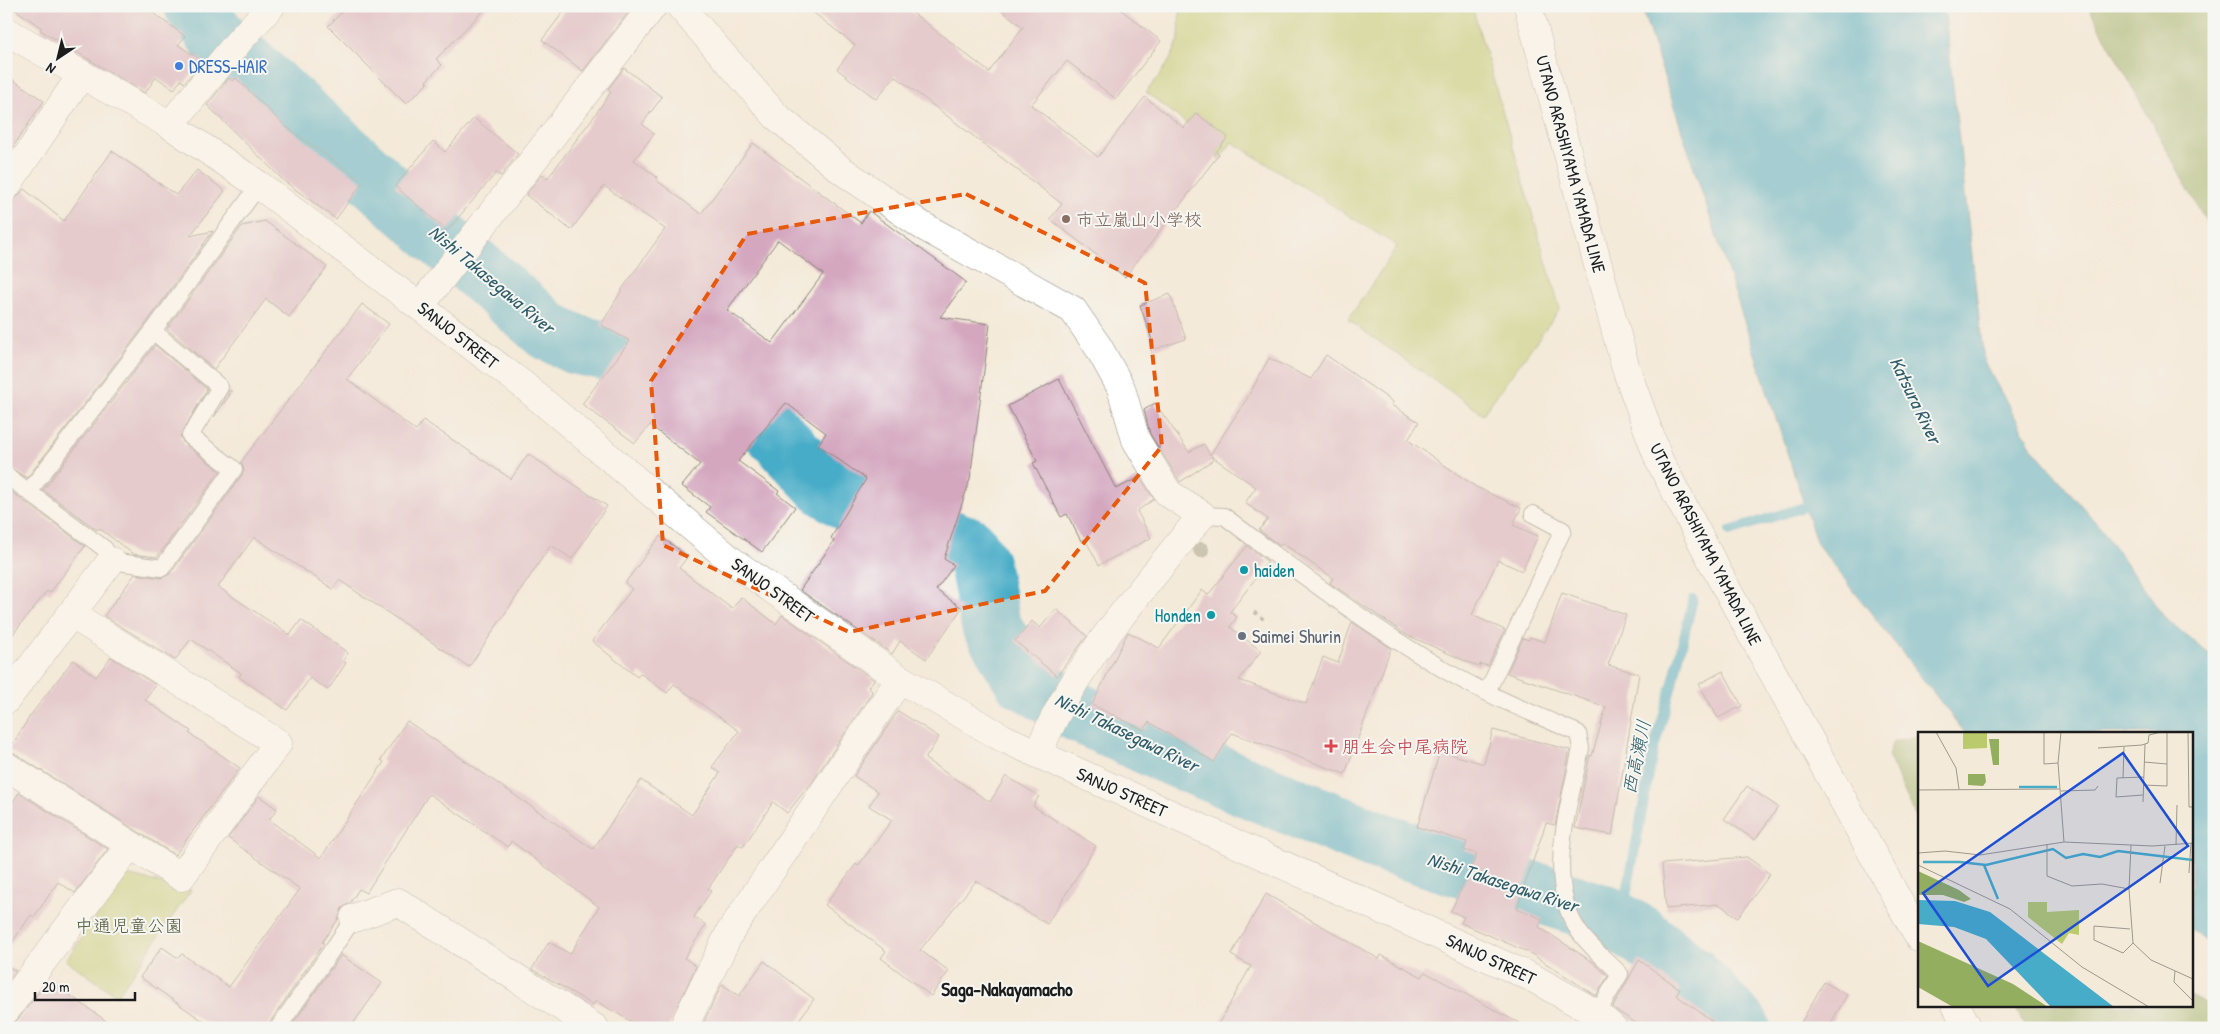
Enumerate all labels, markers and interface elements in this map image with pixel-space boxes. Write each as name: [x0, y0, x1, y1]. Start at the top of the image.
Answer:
north arrow: [32, 32, 82, 82]
street label: UTANO ARASHIYAMA YAMADA LINE: [1530, 53, 1612, 275]
place label: DRESS-HAIR: [189, 54, 267, 79]
text: N: [41, 59, 59, 79]
marker: DRESS-HAIR: [173, 60, 185, 72]
place label: 市立嵐山小学校: [1076, 207, 1202, 232]
marker: 市立嵐山小学校: [1060, 213, 1072, 225]
water label: Nishi Takasegawa River: [424, 219, 562, 341]
street label: SANJO STREET: [412, 295, 504, 375]
water label: Katsura River: [1884, 352, 1949, 450]
street label: UTANO ARASHIYAMA YAMADA LINE: [1644, 439, 1768, 650]
street label: SANJO STREET: [727, 551, 820, 629]
place label: haiden: [1254, 558, 1295, 583]
marker: haiden: [1238, 564, 1250, 576]
place label: Honden: [1155, 603, 1201, 628]
marker: Honden: [1205, 609, 1217, 621]
place label: Saimei Shurin: [1252, 624, 1341, 649]
marker: Saimei Shurin: [1236, 630, 1248, 642]
water label: Nishi Takasegawa River: [1051, 686, 1206, 779]
water label: 西高瀬川: [1615, 717, 1657, 797]
inset map: [1918, 732, 2192, 1006]
place label: 朋生会中尾病院: [1342, 734, 1468, 759]
marker: 朋生会中尾病院: [1324, 739, 1338, 753]
street label: SANJO STREET: [1073, 761, 1172, 823]
water label: Nishi Takasegawa River: [1424, 845, 1584, 919]
park label: 中通児童公園: [75, 913, 183, 938]
street label: SANJO STREET: [1442, 927, 1541, 991]
scale bar: [35, 969, 135, 1001]
text: 20 m: [42, 976, 69, 997]
district label: Saga-Nakayamacho: [941, 976, 1073, 1003]

